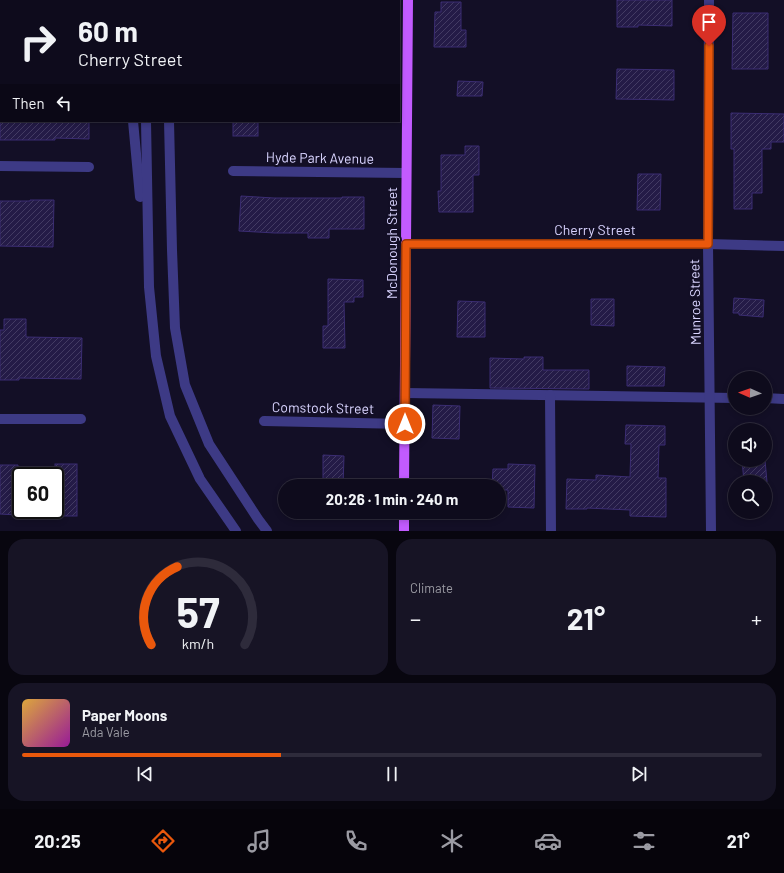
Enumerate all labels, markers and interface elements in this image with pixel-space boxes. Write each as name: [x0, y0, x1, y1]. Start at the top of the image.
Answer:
pin: [692, 5, 726, 46]
icon: arrive: [698, 11, 720, 33]
text: 60 m: [78, 14, 138, 48]
icon: right: [12, 16, 64, 68]
text: Cherry Street: [78, 48, 183, 70]
icon: left: [53, 92, 75, 114]
text: Then: [12, 94, 45, 112]
street label: Hyde Park Avenue: [266, 148, 374, 167]
street label: McDonough Street: [383, 187, 400, 299]
street label: Cherry Street: [554, 221, 636, 238]
street label: Munroe Street: [685, 259, 704, 345]
north arrow: [728, 371, 772, 415]
map controls: [728, 371, 772, 519]
street label: Comstock Street: [272, 398, 374, 417]
position arrow: [384, 403, 426, 445]
button: sound: [728, 423, 772, 467]
speed limit sign: 60: [12, 467, 64, 519]
button: search: [728, 475, 772, 519]
text: 20:26 · 1 min · 240 m: [326, 490, 458, 508]
text: Climate: [410, 580, 453, 596]
text: 57: [176, 586, 220, 636]
text: 21°: [567, 600, 605, 636]
text: −: [410, 605, 421, 631]
text: +: [751, 605, 762, 631]
text: km/h: [182, 635, 214, 652]
text: Paper Moons: [82, 706, 167, 724]
text: Ada Vale: [82, 724, 130, 740]
icon: previous: [134, 763, 156, 785]
icon: pause: [381, 763, 403, 785]
icon: next: [628, 763, 650, 785]
icon: directions: [149, 827, 177, 855]
icon: music: [245, 827, 273, 855]
icon: phone: [342, 827, 370, 855]
icon: climate: [438, 827, 466, 855]
icon: car: [534, 827, 562, 855]
icon: filters: [630, 827, 658, 855]
text: 20:25: [34, 830, 81, 852]
text: 21°: [727, 830, 750, 852]

